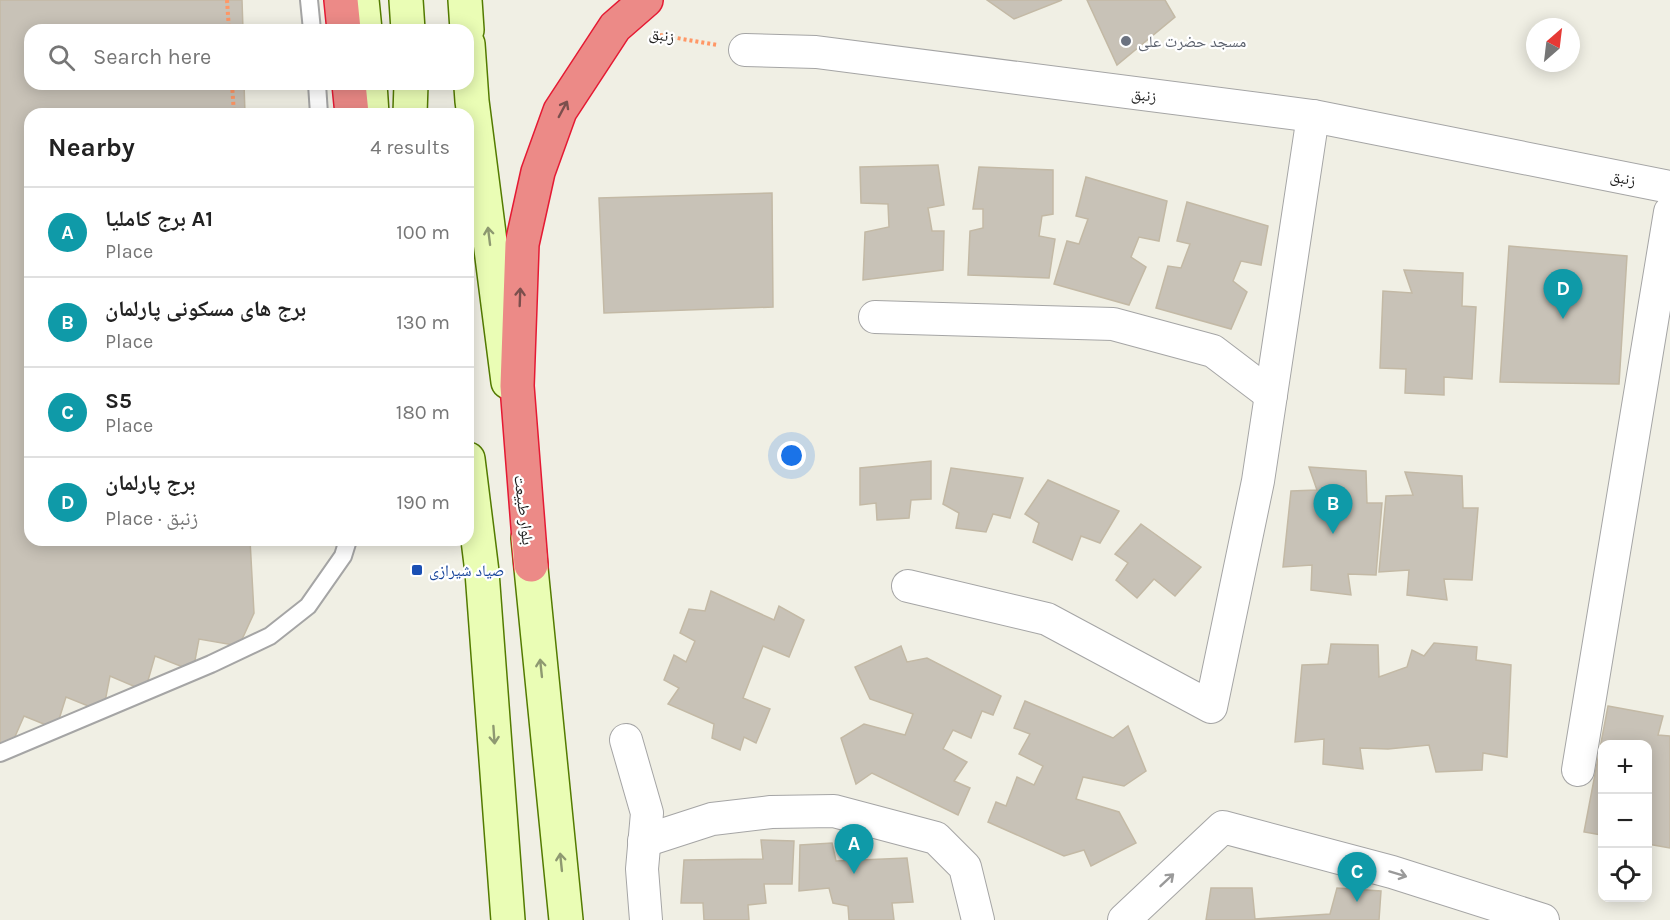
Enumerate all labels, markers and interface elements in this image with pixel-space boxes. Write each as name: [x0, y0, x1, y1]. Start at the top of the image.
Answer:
north arrow: [1526, 18, 1580, 72]
street label: زنبق: [648, 23, 676, 48]
search box: [24, 24, 474, 90]
place label: مسجد حضرت علی: [1138, 32, 1246, 52]
marker: مسجد حضرت علی: [1119, 34, 1133, 48]
icon: search: [45, 41, 78, 74]
text: Search here: [93, 44, 211, 70]
street label: زنبق: [1130, 84, 1158, 107]
one-way arrow: [558, 100, 569, 118]
text: Nearby: [48, 132, 135, 163]
text: 4 results: [370, 136, 450, 159]
street label: زنبق: [1608, 166, 1637, 191]
text: برج کاملیا A1: [105, 206, 213, 232]
text: A: [61, 221, 74, 244]
text: 100 m: [396, 221, 450, 244]
one-way arrow: [483, 227, 494, 247]
text: Place: [105, 240, 153, 263]
pin: D: [1544, 270, 1582, 319]
one-way arrow: [515, 288, 526, 308]
text: برج های مسکونی پارلمان: [105, 296, 306, 322]
text: B: [61, 311, 74, 334]
text: 130 m: [396, 311, 450, 334]
text: Place: [105, 330, 153, 353]
text: S5: [105, 388, 132, 414]
text: C: [61, 401, 74, 424]
text: 180 m: [396, 401, 450, 424]
text: Place: [105, 414, 153, 437]
your location: [777, 441, 806, 470]
text: برج پارلمان: [105, 470, 195, 496]
street label: بلوار طبیعت: [510, 474, 538, 546]
pin: B: [1314, 484, 1352, 534]
text: D: [61, 491, 74, 514]
text: 190 m: [396, 491, 450, 514]
text: Place · زنبق: [105, 507, 198, 530]
place label: صیاد شیرازی: [429, 561, 504, 581]
marker: صیاد شیرازی: [410, 563, 424, 577]
one-way arrow: [535, 658, 546, 678]
one-way arrow: [489, 725, 500, 745]
map controls: [1598, 740, 1652, 902]
button: +: [1598, 740, 1652, 794]
button: −: [1598, 794, 1652, 848]
pin: A: [834, 824, 874, 874]
button: locate: [1598, 848, 1652, 902]
one-way arrow: [555, 852, 566, 872]
pin: C: [1338, 852, 1376, 902]
one-way arrow: [1388, 869, 1407, 880]
one-way arrow: [1159, 873, 1174, 887]

